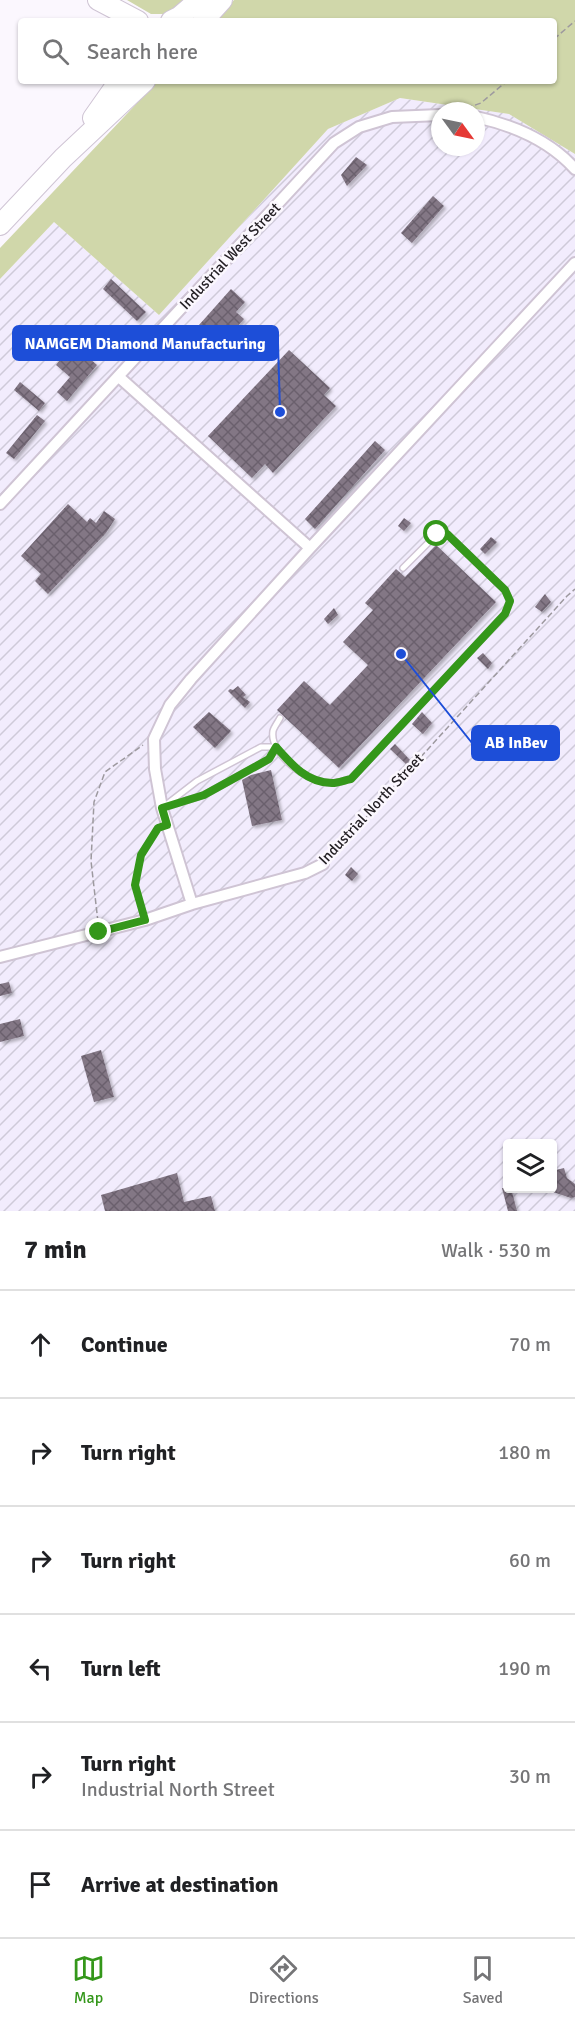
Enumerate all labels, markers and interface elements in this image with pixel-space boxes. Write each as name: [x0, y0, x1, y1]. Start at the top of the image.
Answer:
search box: [18, 18, 557, 84]
icon: search: [39, 35, 72, 68]
text: Search here: [87, 38, 198, 65]
north arrow: [431, 102, 485, 156]
street label: Industrial West Street: [176, 199, 284, 313]
callout: NAMGEM Diamond Manufacturing: [13, 326, 278, 360]
text: NAMGEM Diamond Manufacturing: [24, 334, 266, 354]
route start: [423, 520, 449, 546]
callout: AB InBev: [472, 726, 559, 760]
text: AB InBev: [485, 733, 548, 753]
street label: Industrial North Street: [315, 750, 427, 868]
route end: [85, 918, 111, 944]
map controls: [503, 1139, 557, 1193]
button: layers: [503, 1139, 557, 1193]
text: 7 min: [24, 1234, 87, 1266]
text: Walk · 530 m: [441, 1238, 551, 1263]
icon: ahead: [24, 1328, 57, 1361]
text: Continue: [81, 1331, 168, 1358]
text: 70 m: [509, 1332, 551, 1357]
icon: right: [24, 1436, 57, 1469]
text: Turn right: [81, 1439, 176, 1466]
text: 180 m: [498, 1440, 551, 1465]
icon: right: [24, 1544, 57, 1577]
text: Turn right: [81, 1547, 176, 1574]
text: 60 m: [509, 1548, 551, 1573]
icon: left: [24, 1652, 57, 1685]
text: Turn left: [81, 1655, 161, 1682]
text: 190 m: [498, 1656, 551, 1681]
text: Turn right: [81, 1750, 176, 1777]
icon: right: [24, 1760, 57, 1793]
text: 30 m: [509, 1764, 551, 1789]
text: Industrial North Street: [81, 1777, 275, 1802]
icon: arrive: [24, 1868, 57, 1901]
text: Arrive at destination: [81, 1871, 278, 1898]
tab: Map: [72, 1952, 105, 2008]
tab: Directions: [249, 1952, 319, 2008]
tab: Saved: [463, 1952, 503, 2008]

